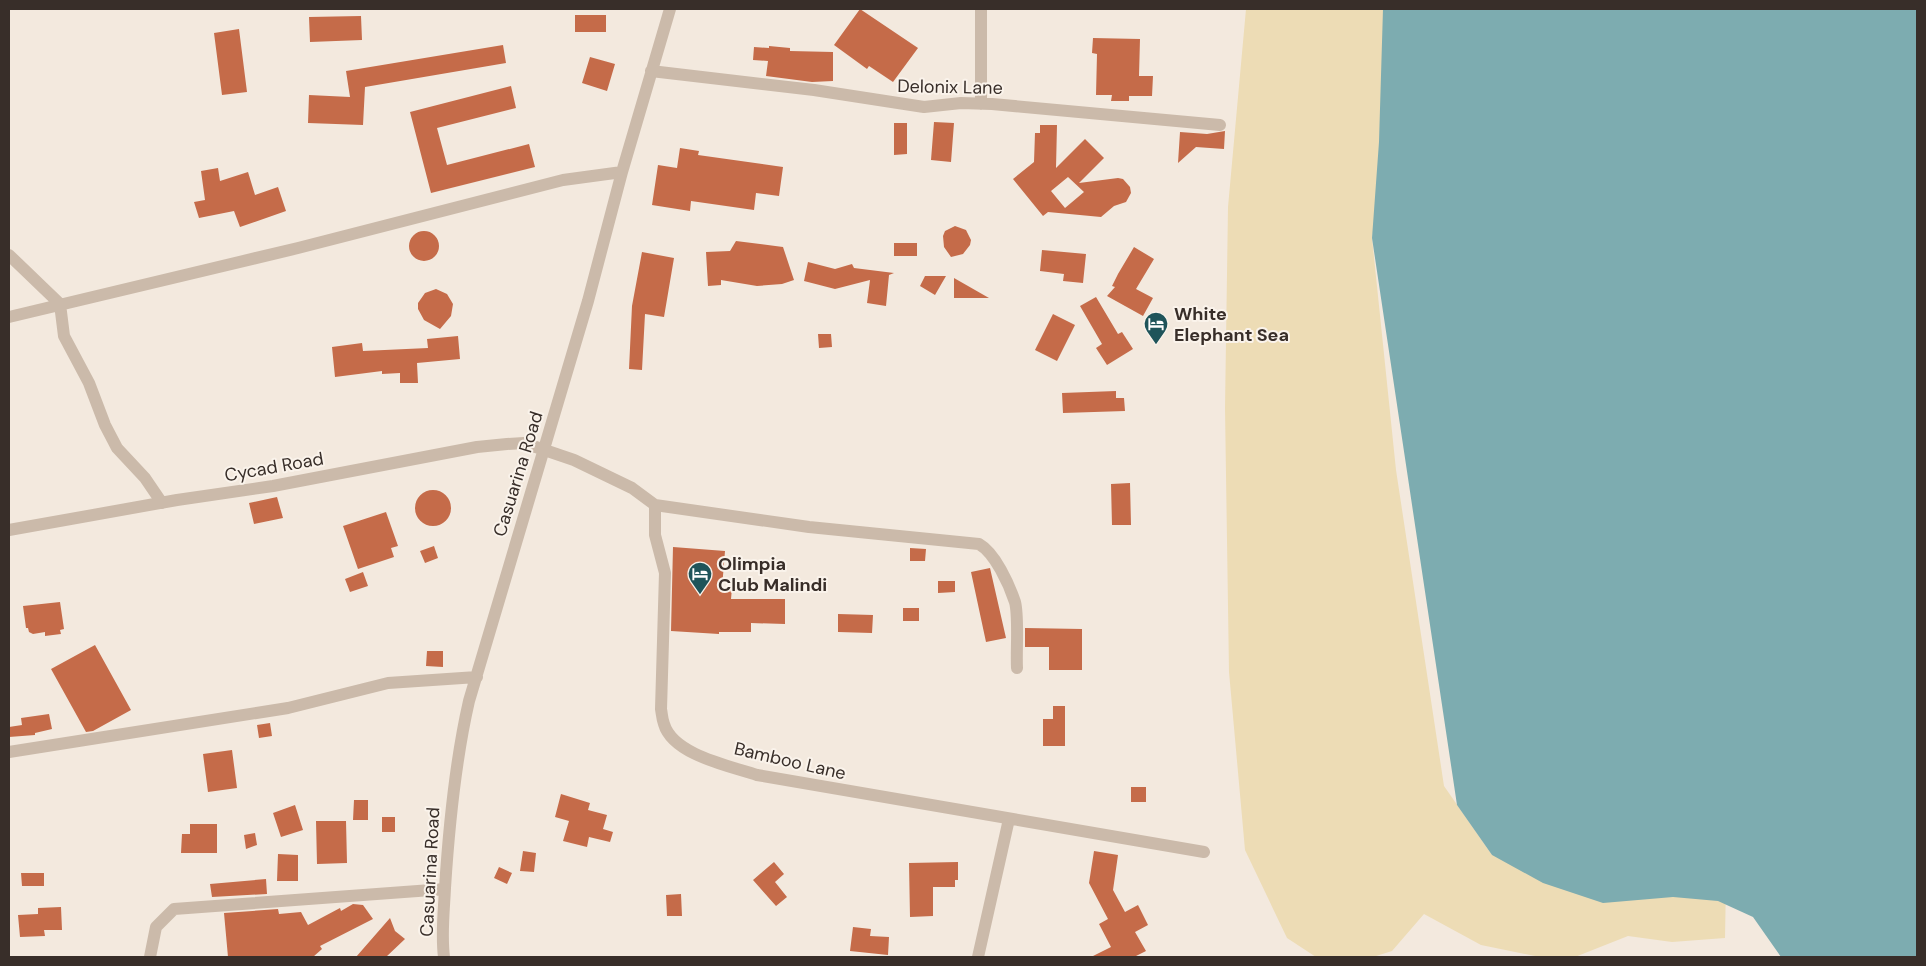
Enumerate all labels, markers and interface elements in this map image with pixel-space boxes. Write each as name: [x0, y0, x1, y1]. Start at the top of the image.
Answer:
street label: Delonix Lane: [897, 74, 1003, 100]
place label: White Elephant Sea: [1174, 302, 1289, 347]
hotel icon: White Elephant Sea: [1143, 311, 1169, 345]
street label: Casuarina Road: [488, 409, 548, 539]
street label: Cycad Road: [223, 446, 325, 488]
place label: Olimpia Club Malindi: [718, 552, 827, 597]
hotel icon: Olimpia Club Malindi: [687, 561, 713, 595]
street label: Bamboo Lane: [732, 736, 848, 786]
street label: Casuarina Road: [415, 807, 445, 937]

